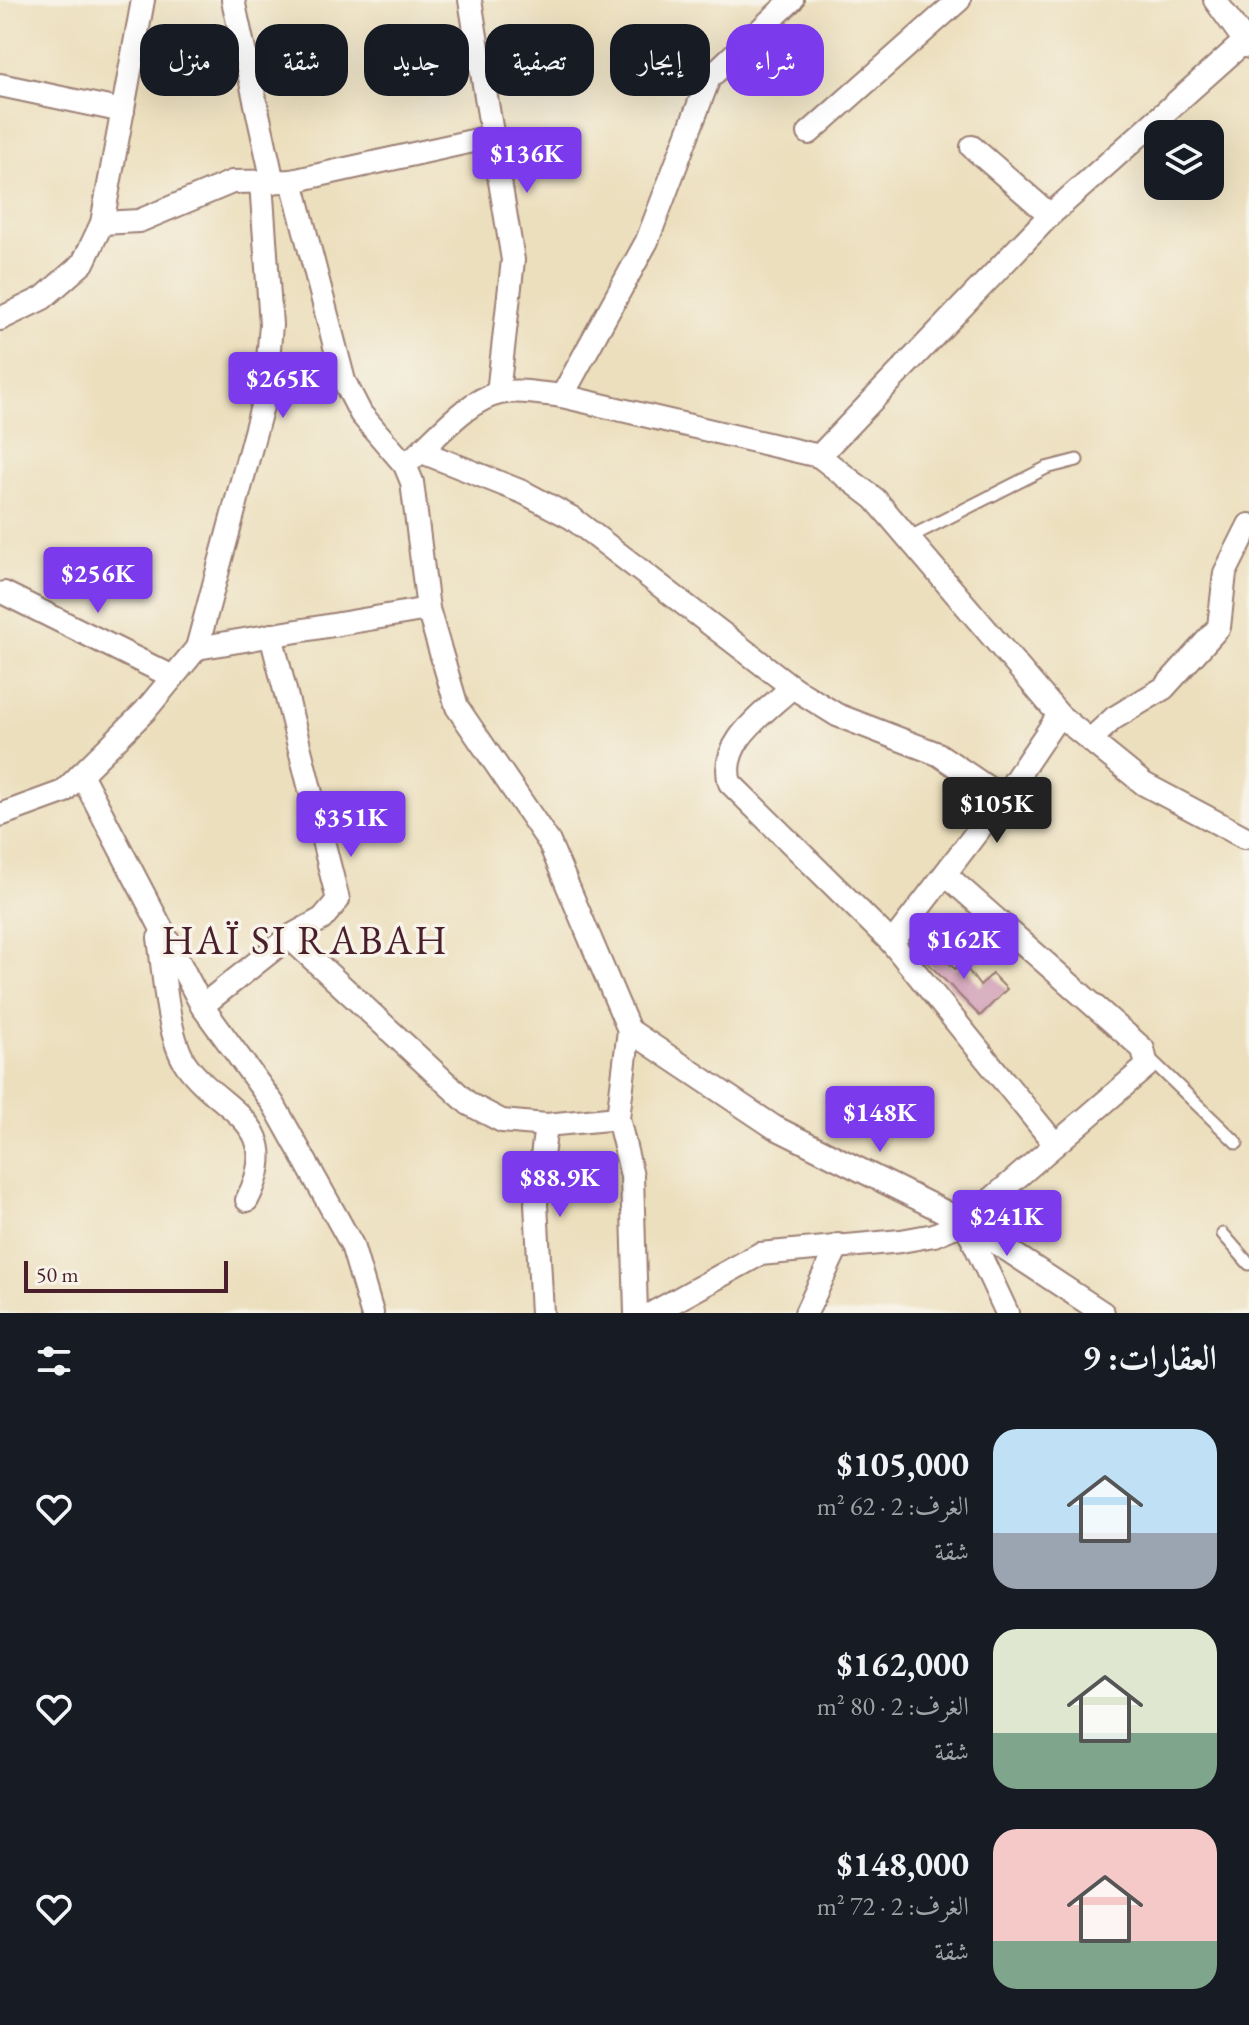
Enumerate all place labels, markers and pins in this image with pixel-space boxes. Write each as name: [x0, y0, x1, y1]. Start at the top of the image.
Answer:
pin: $136K: [471, 127, 583, 195]
pin: $265K: [227, 352, 339, 420]
pin: $256K: [42, 547, 154, 615]
pin: $105K: [941, 777, 1053, 845]
pin: $351K: [295, 791, 407, 859]
pin: $162K: [908, 913, 1020, 981]
pin: $148K: [824, 1086, 936, 1154]
pin: $88.9K: [495, 1151, 625, 1219]
pin: $241K: [951, 1190, 1063, 1258]

